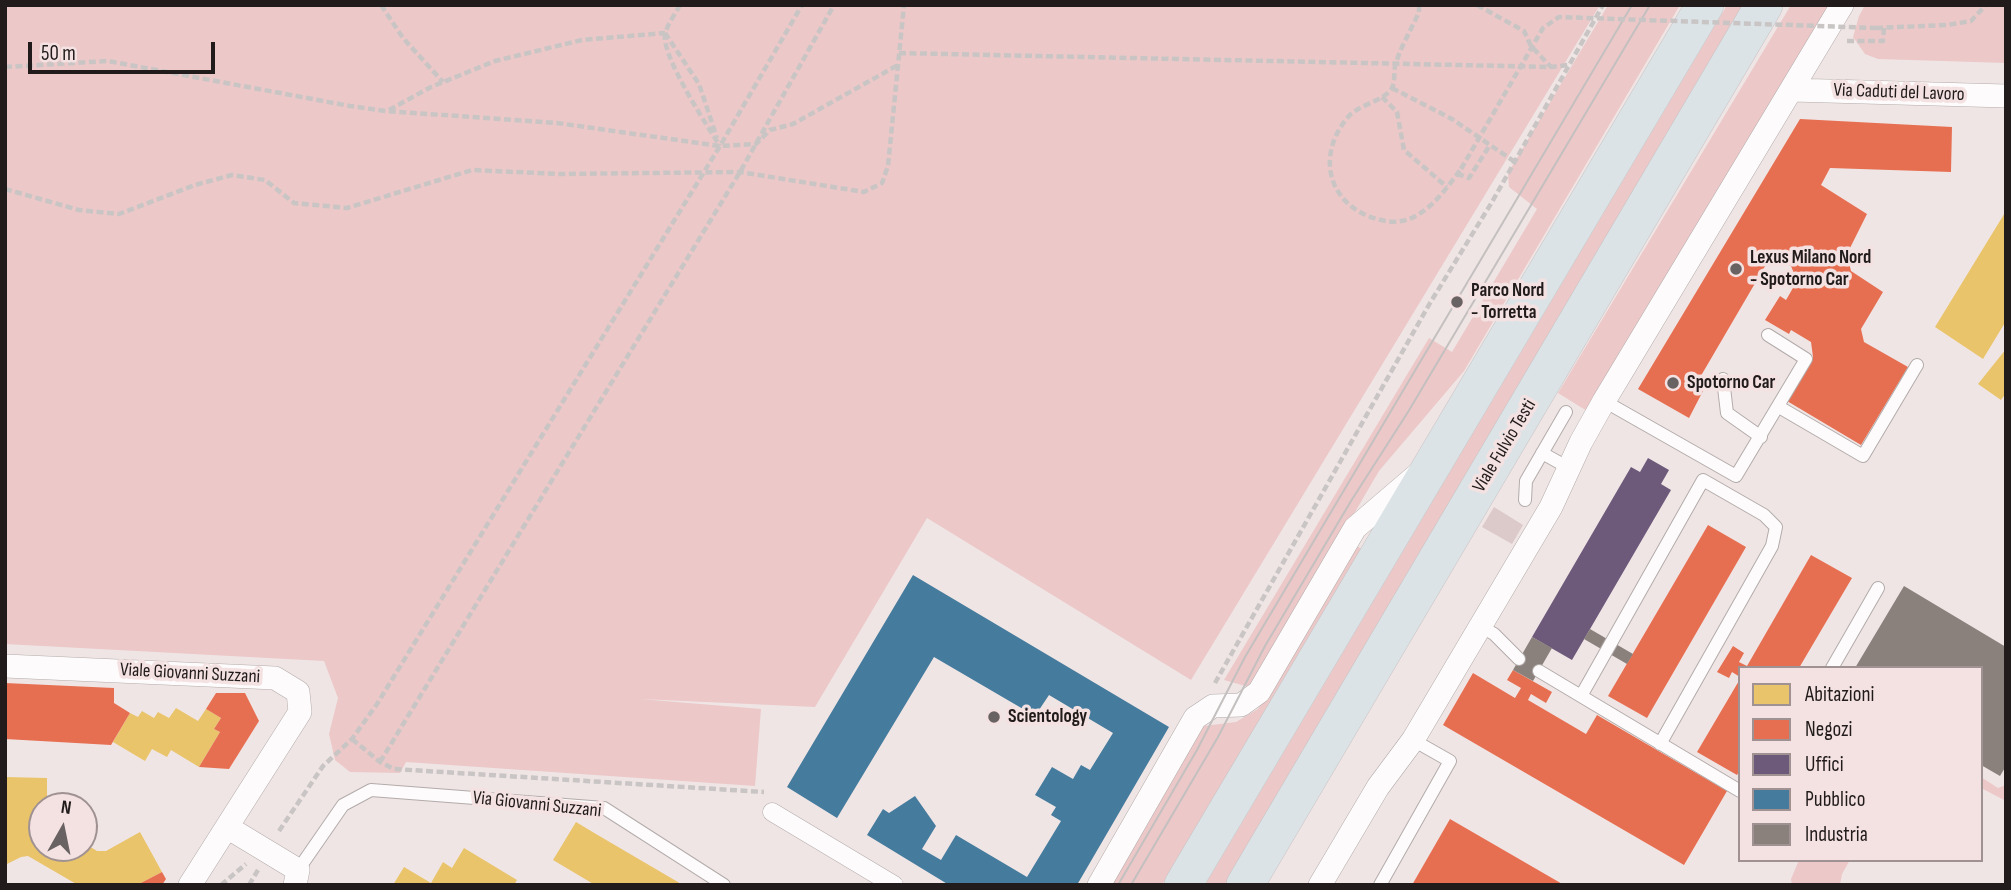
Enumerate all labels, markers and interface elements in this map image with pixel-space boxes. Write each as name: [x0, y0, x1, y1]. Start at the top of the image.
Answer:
scale bar: [32, 28, 219, 72]
text: 50 m: [41, 41, 76, 66]
street label: Via Caduti del Lavoro: [1833, 79, 1965, 107]
place label: Lexus Milano Nord - Spotorno Car: [1750, 247, 1871, 291]
marker: Lexus Milano Nord - Spotorno Car: [1728, 261, 1744, 277]
place label: Parco Nord - Torretta: [1471, 280, 1544, 324]
marker: Parco Nord - Torretta: [1449, 294, 1465, 310]
place label: Spotorno Car: [1687, 372, 1775, 394]
marker: Spotorno Car: [1665, 375, 1681, 391]
street label: Viale Fulvio Testi: [1468, 395, 1542, 497]
street label: Viale Giovanni Suzzani: [119, 659, 261, 689]
legend: [1738, 666, 1983, 862]
text: Abitazioni: [1805, 682, 1874, 707]
place label: Scientology: [1008, 706, 1087, 728]
marker: Scientology: [986, 709, 1002, 725]
text: Negozi: [1805, 717, 1852, 742]
text: Uffici: [1805, 752, 1844, 777]
street label: Via Giovanni Suzzani: [472, 787, 602, 823]
text: Pubblico: [1805, 787, 1865, 812]
north arrow: [28, 792, 98, 862]
text: N: [59, 796, 73, 820]
text: Industria: [1805, 822, 1868, 847]

